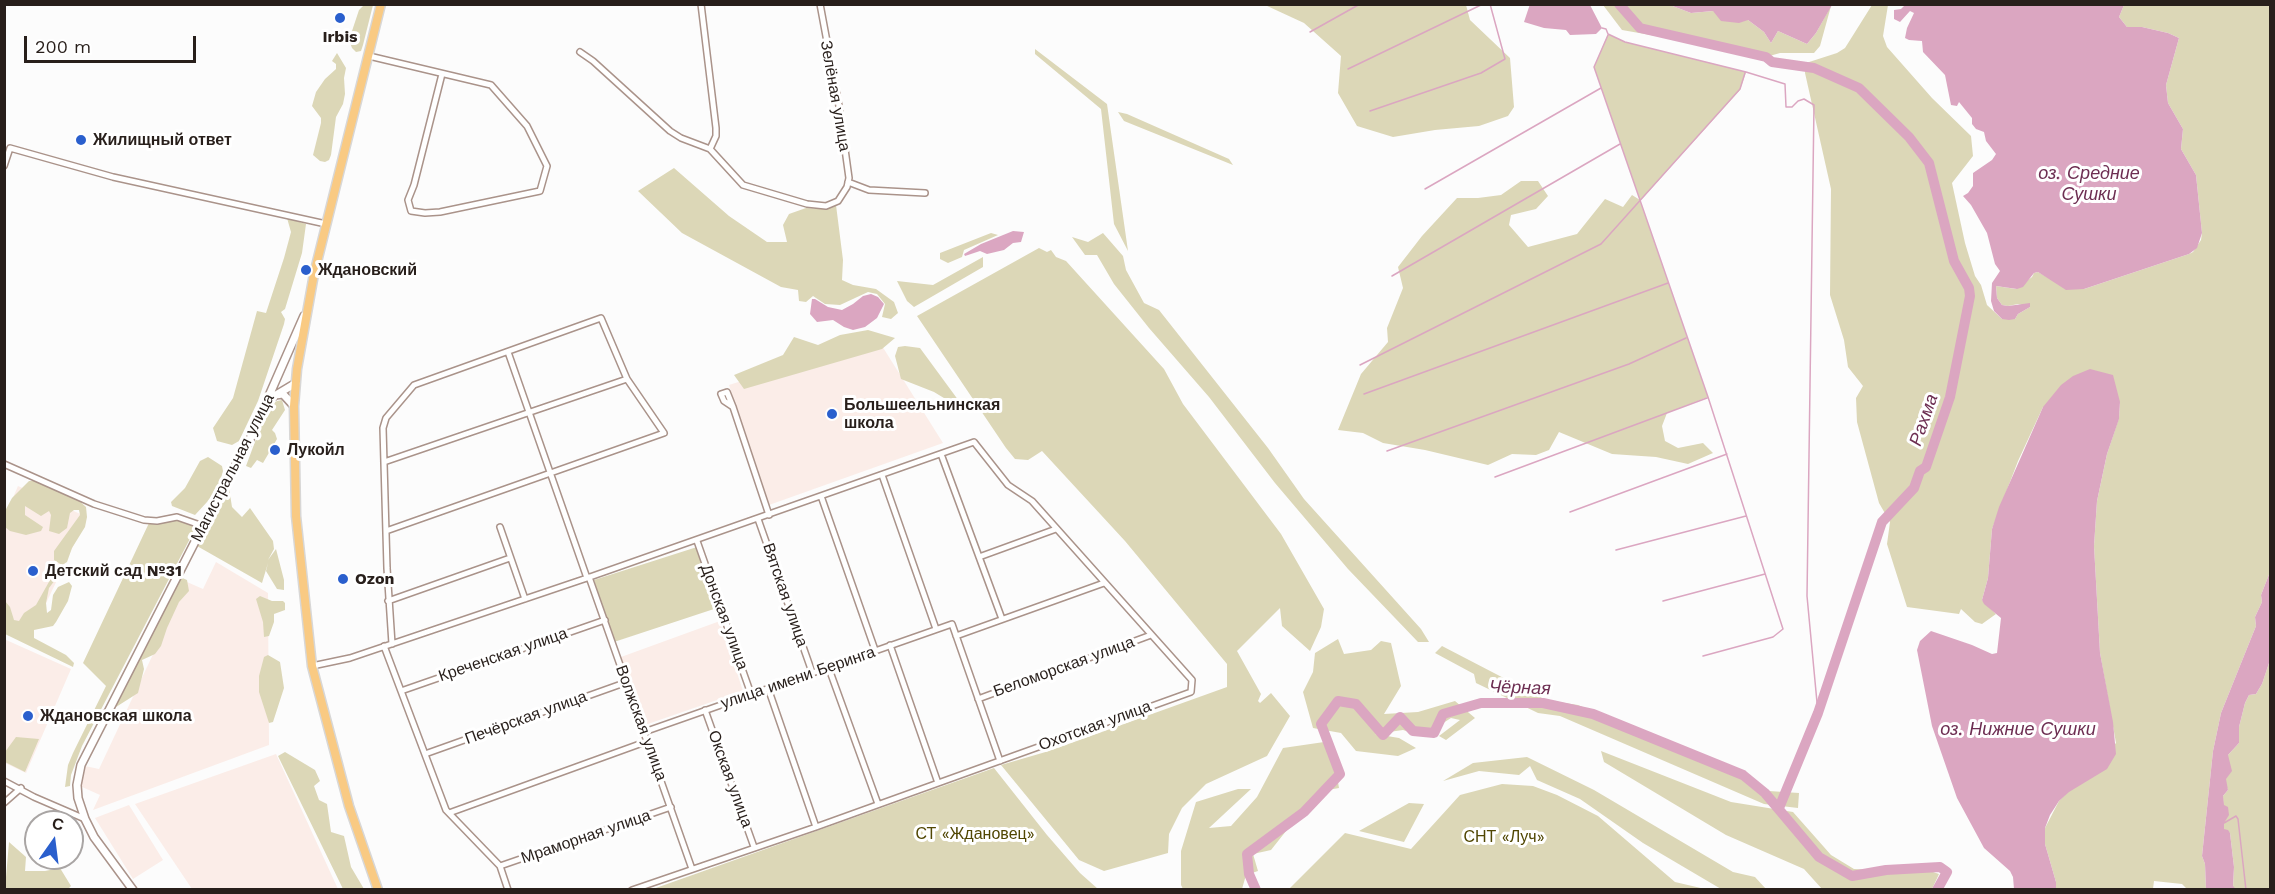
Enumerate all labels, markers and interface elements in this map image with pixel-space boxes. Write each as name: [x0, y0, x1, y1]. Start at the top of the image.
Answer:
marker: Irbis: [333, 11, 347, 25]
scale bar: [27, 24, 200, 62]
place label: Irbis: [322, 27, 358, 47]
text: 200 m: [35, 36, 91, 57]
street label: Зелёная улица: [816, 39, 854, 153]
place label: Жилищный ответ: [93, 130, 232, 150]
marker: Жилищный ответ: [74, 133, 88, 147]
water label: оз. Средние Сушки: [2038, 163, 2140, 206]
place label: Ждановский: [318, 260, 417, 280]
marker: Ждановский: [299, 263, 313, 277]
street label: Магистральная улица: [187, 391, 279, 545]
water label: Рахма: [1905, 391, 1943, 449]
place label: Большеельнинская школа: [844, 395, 1000, 433]
marker: Большеельнинская школа: [825, 407, 839, 421]
place label: Лукойл: [287, 440, 345, 460]
marker: Лукойл: [268, 443, 282, 457]
street label: Вятская улица: [758, 541, 812, 649]
place label: Детский сад №31: [45, 561, 182, 581]
street label: Донская улица: [696, 562, 752, 672]
marker: Детский сад №31: [26, 564, 40, 578]
place label: Ozon: [355, 569, 394, 589]
marker: Ozon: [336, 572, 350, 586]
street label: Креченская улица: [436, 624, 570, 686]
street label: Беломорская улица: [991, 633, 1137, 701]
street label: улица имени Беринга: [718, 643, 878, 713]
street label: Волжская улица: [611, 663, 671, 783]
water label: Чёрная: [1489, 676, 1551, 700]
street label: Печёрская улица: [462, 687, 590, 749]
street label: Охотская улица: [1036, 697, 1154, 755]
place label: Ждановская школа: [40, 706, 192, 726]
marker: Ждановская школа: [21, 709, 35, 723]
water label: оз. Нижние Сушки: [1940, 719, 2096, 741]
street label: Окская улица: [704, 728, 756, 830]
street label: Мраморная улица: [519, 806, 653, 868]
north arrow: [24, 810, 84, 870]
text: С: [50, 813, 66, 835]
park label: СТ «Ждановец»: [915, 824, 1035, 844]
park label: СНТ «Луч»: [1463, 827, 1545, 847]

